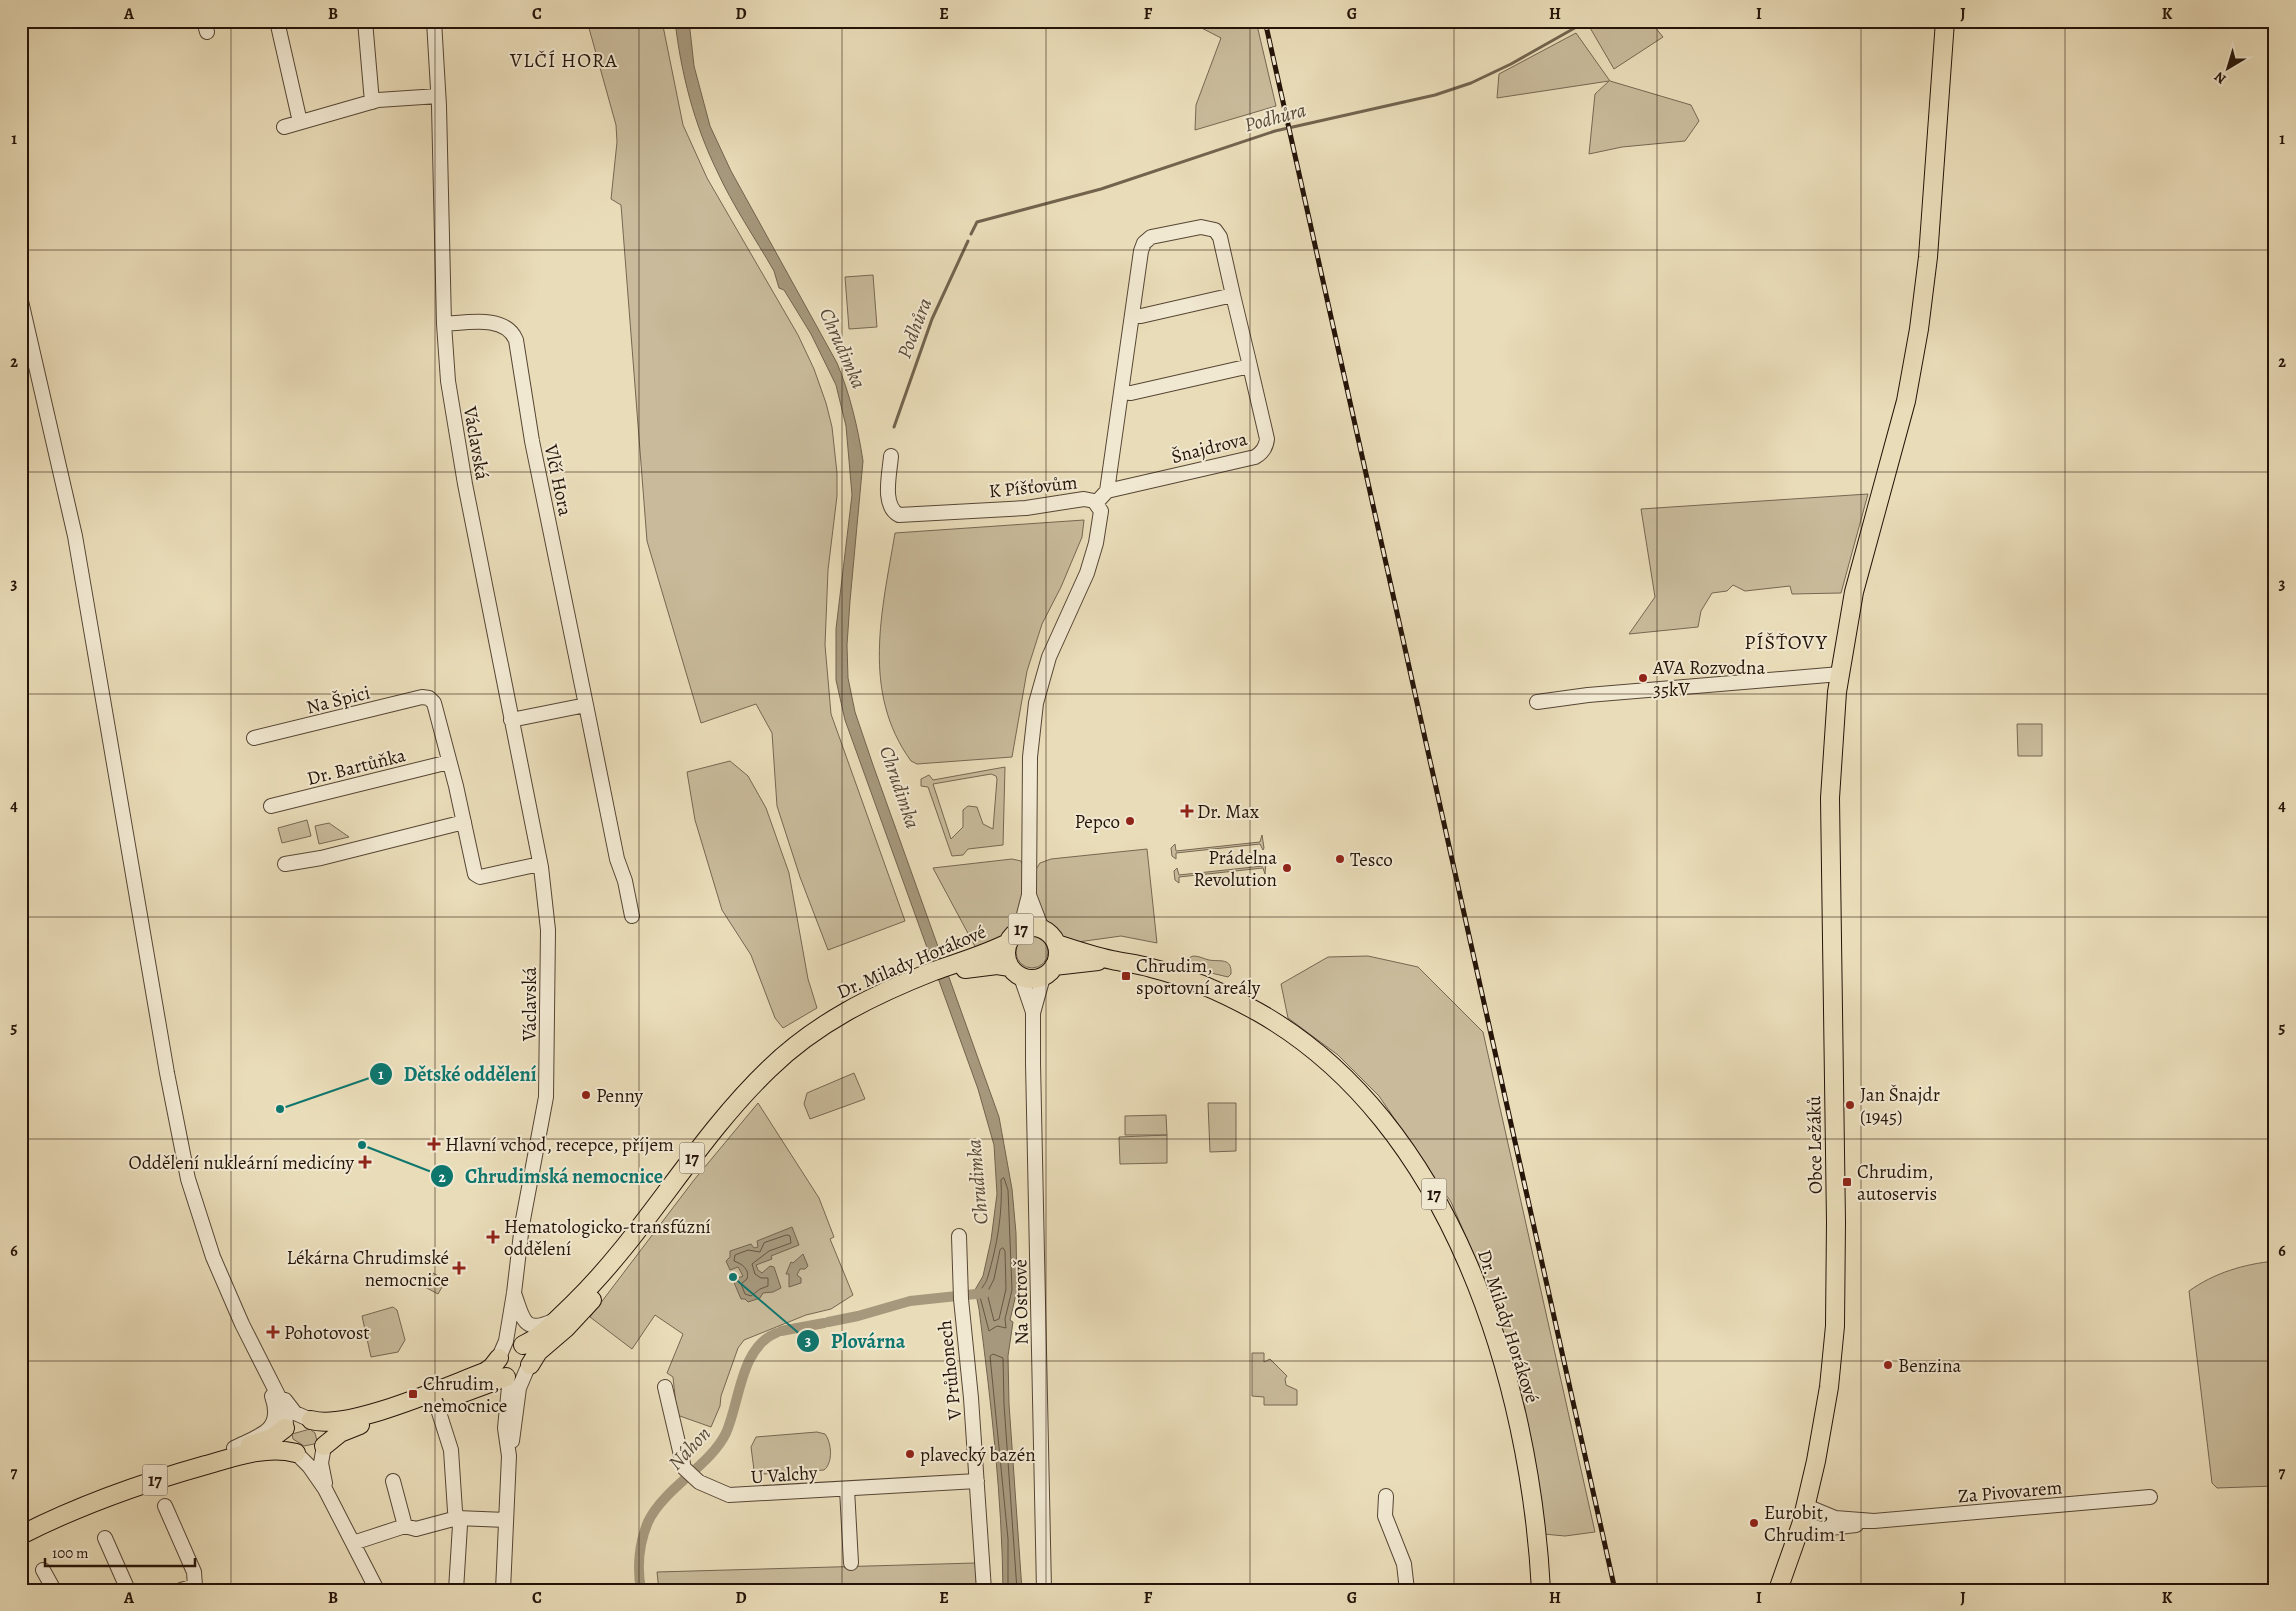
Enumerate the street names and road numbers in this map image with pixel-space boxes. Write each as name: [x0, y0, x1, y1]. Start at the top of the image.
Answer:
street label: Václavská: [457, 403, 495, 482]
street label: Šnajdrova: [1169, 426, 1250, 470]
street label: Vlčí Hora: [538, 441, 578, 519]
street label: K Píšťovům: [987, 469, 1079, 505]
street label: Na Špici: [304, 680, 373, 720]
street label: Dr. Bartůňka: [304, 742, 408, 792]
road number: 17: [1008, 914, 1034, 944]
street label: Dr. Milady Horákové: [833, 919, 990, 1005]
street label: Václavská: [517, 967, 543, 1042]
street label: Obce Ležáků: [1801, 1095, 1829, 1194]
road number: 17: [680, 1142, 704, 1174]
road number: 17: [1422, 1178, 1446, 1210]
street label: Dr. Milady Horákové: [1471, 1246, 1545, 1406]
street label: Na Ostrově: [1007, 1259, 1035, 1345]
street label: V Průhonech: [932, 1319, 968, 1422]
street label: U Valchy: [750, 1460, 819, 1490]
road number: 17: [142, 1464, 168, 1496]
street label: Za Pivovarem: [1957, 1474, 2064, 1510]

